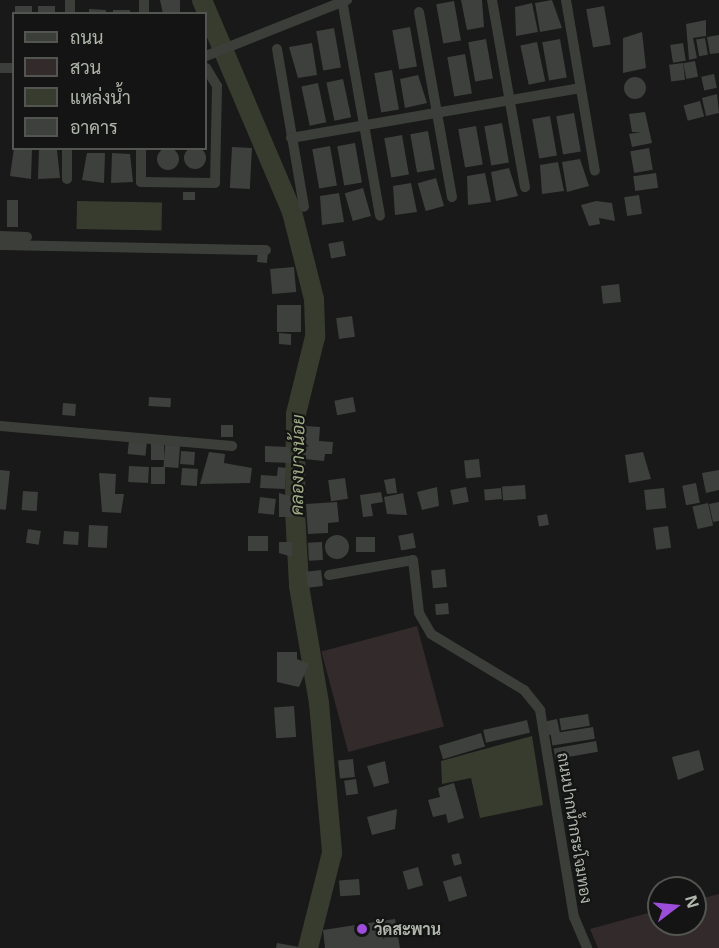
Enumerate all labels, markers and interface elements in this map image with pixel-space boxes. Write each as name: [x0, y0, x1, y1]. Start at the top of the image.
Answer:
legend: [12, 12, 207, 150]
text: ถนน: [70, 25, 103, 49]
text: สวน: [70, 55, 101, 79]
text: แหล่งน้ำ: [70, 85, 131, 109]
text: อาคาร: [70, 115, 118, 139]
water label: คลองบางน้อย: [285, 414, 309, 516]
street label: ถนนปากน้ำกระโจมทอง: [554, 751, 596, 905]
north arrow: [647, 876, 707, 936]
text: N: [680, 892, 705, 911]
place label: วัดสะพาน: [374, 919, 441, 939]
marker: วัดสะพาน: [355, 922, 369, 936]

